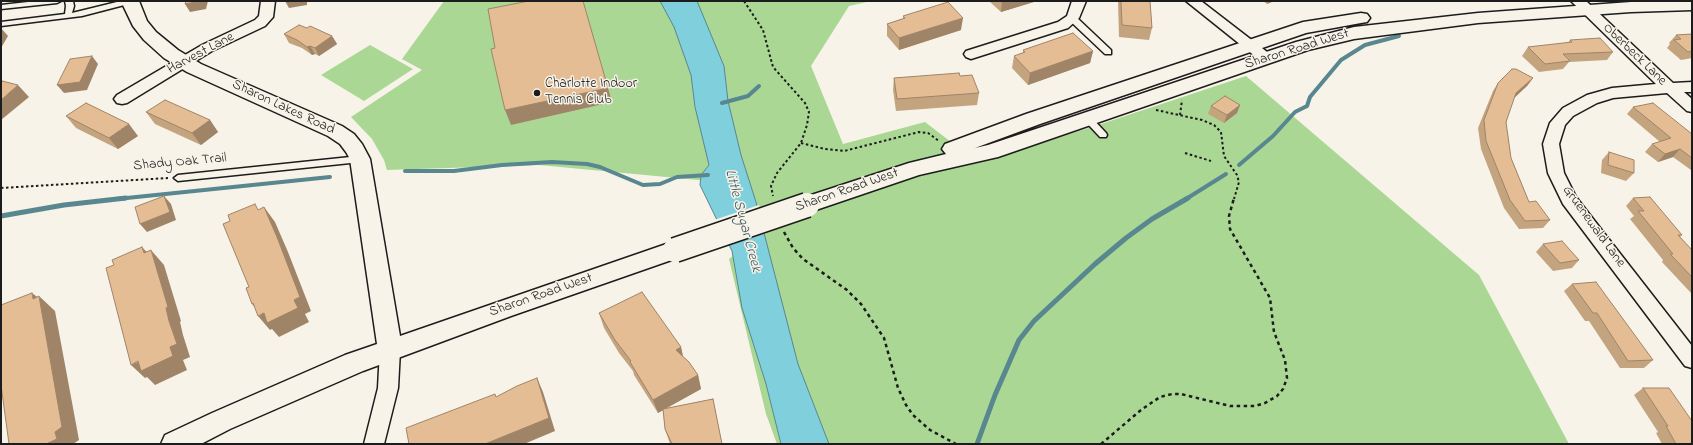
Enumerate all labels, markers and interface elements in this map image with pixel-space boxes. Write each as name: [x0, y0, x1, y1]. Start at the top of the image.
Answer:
street label: Oberbeck Lane: [1598, 20, 1670, 90]
street label: Sharon Road West: [1243, 26, 1351, 74]
street label: Harvest Lane: [165, 29, 237, 79]
street label: Sharon Lakes Road: [229, 77, 337, 139]
place label: Charlotte Indoor Tennis Club: [545, 77, 637, 110]
marker: Charlotte Indoor Tennis Club: [532, 88, 542, 98]
street label: Shady Oak Trail: [133, 151, 227, 175]
street label: Sharon Road West: [793, 165, 901, 217]
water label: Little Sugar Creek: [720, 168, 764, 274]
street label: Gruenewald Lane: [1558, 183, 1628, 271]
street label: Sharon Road West: [487, 270, 595, 322]

